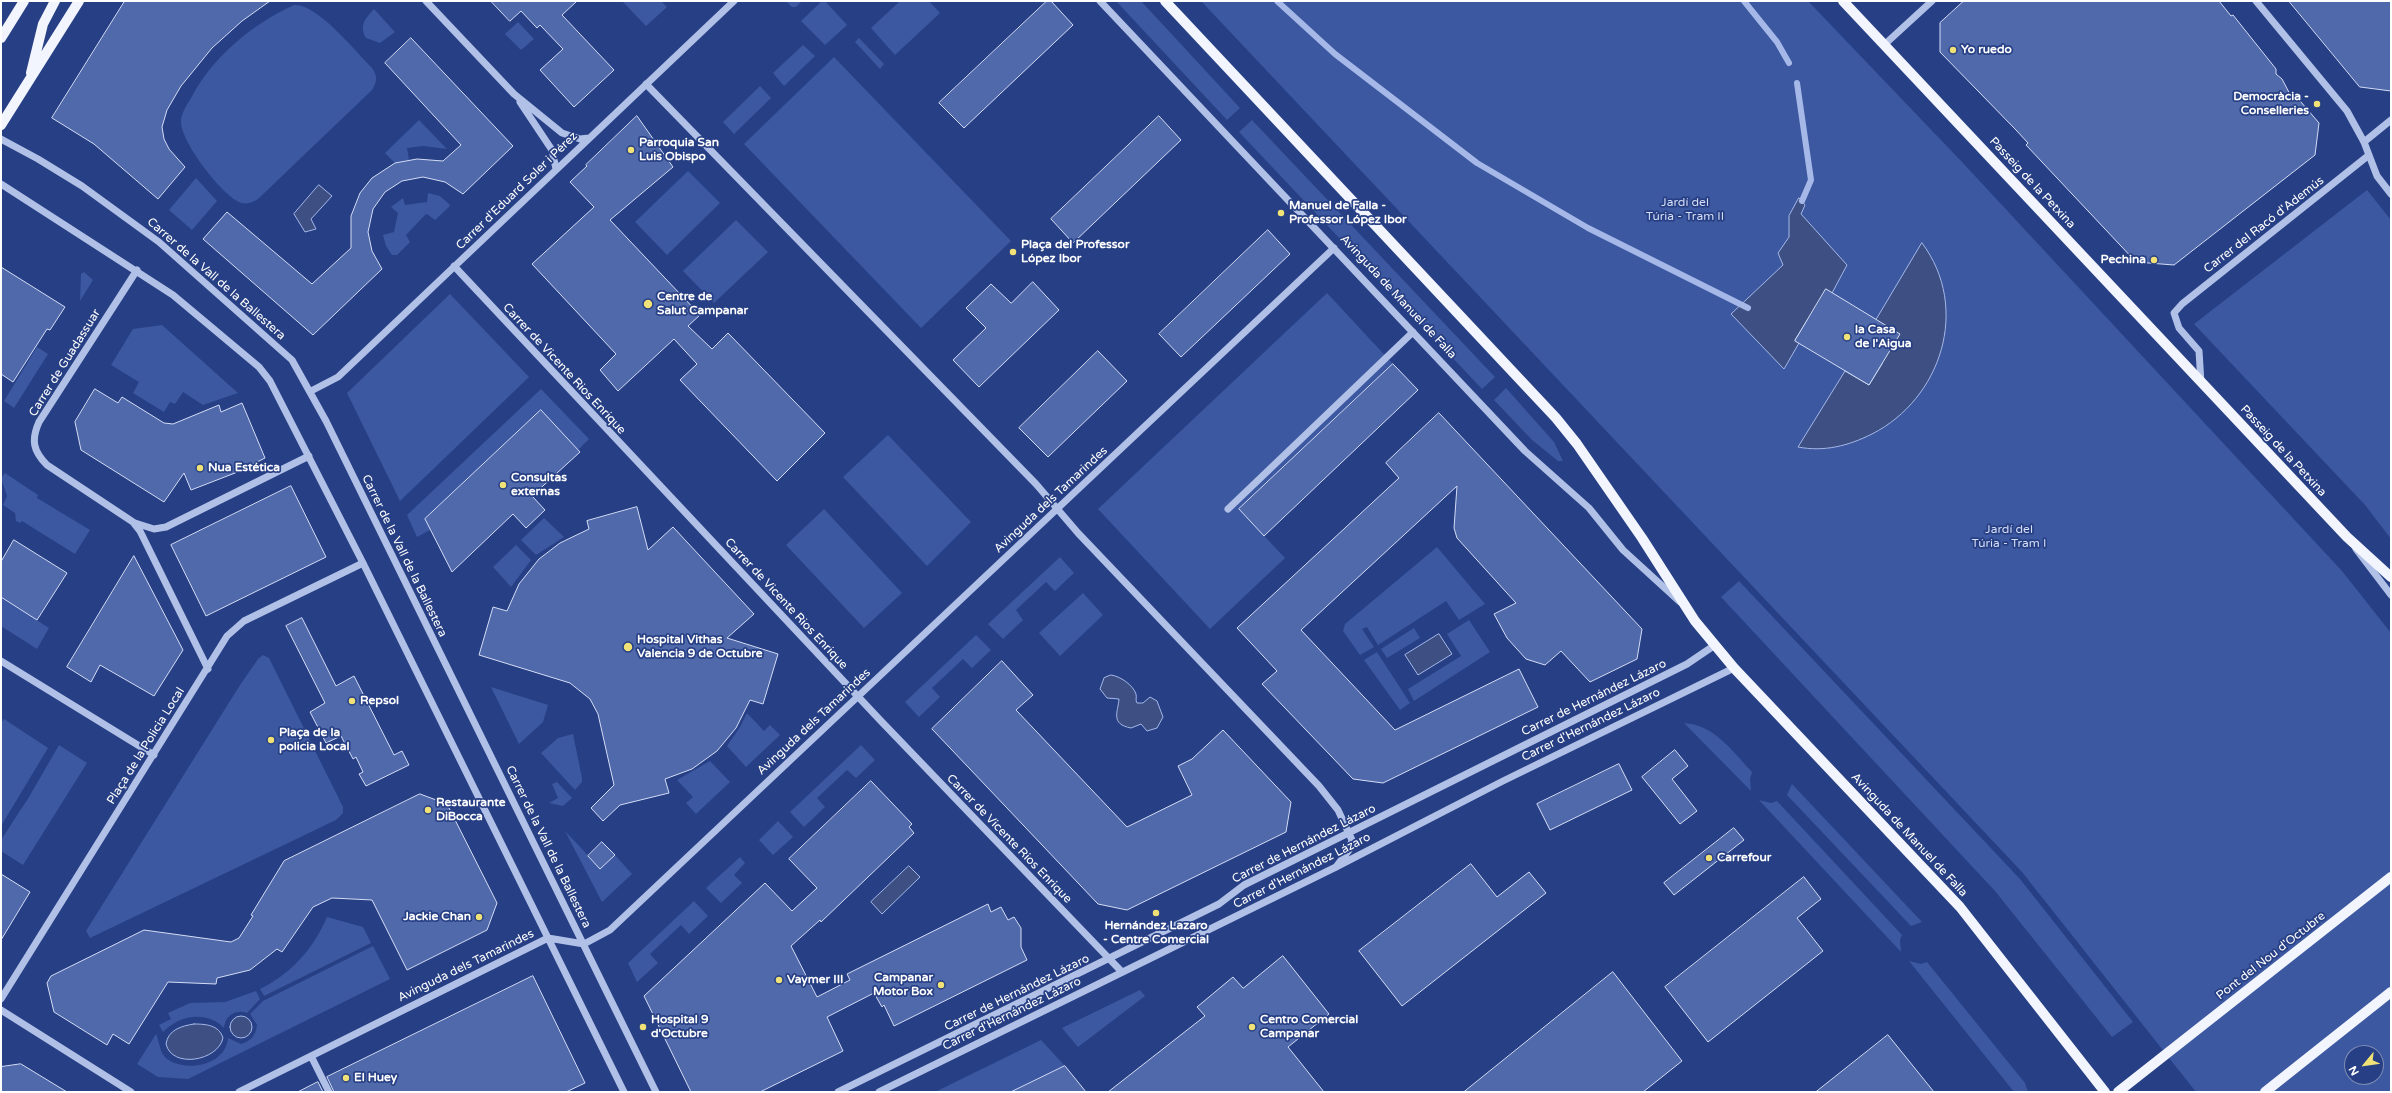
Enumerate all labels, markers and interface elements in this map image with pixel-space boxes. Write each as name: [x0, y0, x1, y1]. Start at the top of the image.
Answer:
place label: Yo ruedo: [1961, 43, 2012, 57]
marker: Yo ruedo: [1948, 45, 1958, 55]
place label: Democràcia - Conselleries: [2233, 90, 2309, 118]
marker: Democràcia - Conselleries: [2312, 99, 2322, 109]
street label: Carrer d'Eduard Soler i Pérez: [453, 129, 581, 253]
street label: Passeig de la Petxina: [1986, 134, 2078, 232]
place label: Parroquia San Luis Obispo: [639, 136, 719, 164]
marker: Parroquia San Luis Obispo: [626, 145, 636, 155]
street label: Carrer del Racó d'Ademús: [2201, 174, 2327, 276]
park label: Jardí del Túria - Tram II: [1646, 196, 1724, 224]
place label: Manuel de Falla - Professor López Ibor: [1289, 199, 1407, 227]
marker: Manuel de Falla - Professor López Ibor: [1276, 208, 1286, 218]
street label: Carrer de la Vall de la Ballestera: [144, 215, 288, 343]
street label: Avinguda de Manuel de Falla: [1337, 232, 1459, 362]
place label: Plaça del Professor López Ibor: [1021, 238, 1130, 266]
marker: Plaça del Professor López Ibor: [1008, 247, 1018, 257]
place label: Pechina: [2101, 253, 2146, 267]
marker: Pechina: [2149, 255, 2159, 265]
place label: Centre de Salut Campanar: [657, 290, 748, 318]
marker: Centre de Salut Campanar: [642, 298, 654, 310]
street label: Carrer de Vicente Rios Enrique: [499, 301, 629, 437]
street label: Carrer de Guadassuar: [26, 307, 104, 419]
place label: la Casa de l'Aigua: [1855, 323, 1912, 351]
marker: la Casa de l'Aigua: [1842, 332, 1852, 342]
street label: Passeig de la Petxina: [2237, 402, 2329, 500]
street label: Avinguda dels Tamarindes: [991, 444, 1111, 556]
place label: Nua Estética: [208, 461, 280, 475]
marker: Nua Estética: [195, 463, 205, 473]
place label: Consultas externas: [511, 471, 567, 499]
street label: Carrer de la Vall de la Ballestera: [358, 472, 450, 640]
marker: Consultas externas: [498, 480, 508, 490]
park label: Jardí del Túria - Tram I: [1972, 523, 2046, 551]
street label: Carrer de Vicente Rios Enrique: [721, 536, 851, 672]
place label: Hospital Vithas Valencia 9 de Octubre: [637, 633, 762, 661]
marker: Hospital Vithas Valencia 9 de Octubre: [622, 641, 634, 653]
street label: Carrer de Hernández Lázaro: [1519, 657, 1669, 739]
street label: Avinguda dels Tamarindes: [754, 666, 874, 778]
street label: Plaça de la Policia Local: [104, 685, 188, 807]
street label: Carrer d'Hernández Lázaro: [1520, 685, 1662, 765]
place label: Repsol: [360, 694, 399, 708]
marker: Repsol: [347, 696, 357, 706]
place label: Plaça de la policia Local: [279, 726, 349, 754]
marker: Plaça de la policia Local: [266, 735, 276, 745]
street label: Carrer de la Vall de la Ballestera: [502, 763, 594, 931]
street label: Avinguda de Manuel de Falla: [1848, 770, 1970, 900]
street label: Carrer de Vicente Rios Enrique: [943, 771, 1075, 907]
place label: Restaurante DiBocca: [436, 796, 505, 824]
street label: Carrer de Hernández Lázaro: [1230, 801, 1378, 887]
marker: Restaurante DiBocca: [423, 805, 433, 815]
street label: Carrer d'Hernández Lázaro: [1231, 830, 1373, 912]
place label: Carrefour: [1717, 851, 1771, 865]
marker: Carrefour: [1704, 853, 1714, 863]
marker: Hernández Lazaro - Centre Comercial: [1151, 908, 1161, 918]
street label: Pont del Nou d'Octubre: [2214, 909, 2328, 1003]
place label: Jackie Chan: [403, 910, 471, 924]
marker: Jackie Chan: [474, 912, 484, 922]
place label: Hernández Lazaro - Centre Comercial: [1103, 919, 1209, 947]
street label: Avinguda dels Tamarindes: [396, 927, 536, 1005]
street label: Carrer de Hernández Lázaro: [942, 952, 1092, 1034]
place label: Campanar Motor Box: [873, 971, 933, 999]
place label: Vaymer III: [787, 973, 844, 987]
street label: Carrer d'Hernández Lázaro: [941, 974, 1083, 1054]
marker: Vaymer III: [774, 975, 784, 985]
marker: Campanar Motor Box: [936, 980, 946, 990]
place label: Hospital 9 d'Octubre: [651, 1013, 708, 1041]
place label: Centro Comercial Campanar: [1260, 1013, 1358, 1041]
marker: Hospital 9 d'Octubre: [638, 1022, 648, 1032]
marker: Centro Comercial Campanar: [1247, 1022, 1257, 1032]
north arrow: [2344, 1045, 2384, 1085]
text: N: [2346, 1064, 2362, 1078]
place label: El Huey: [354, 1071, 397, 1085]
marker: El Huey: [341, 1073, 351, 1083]

